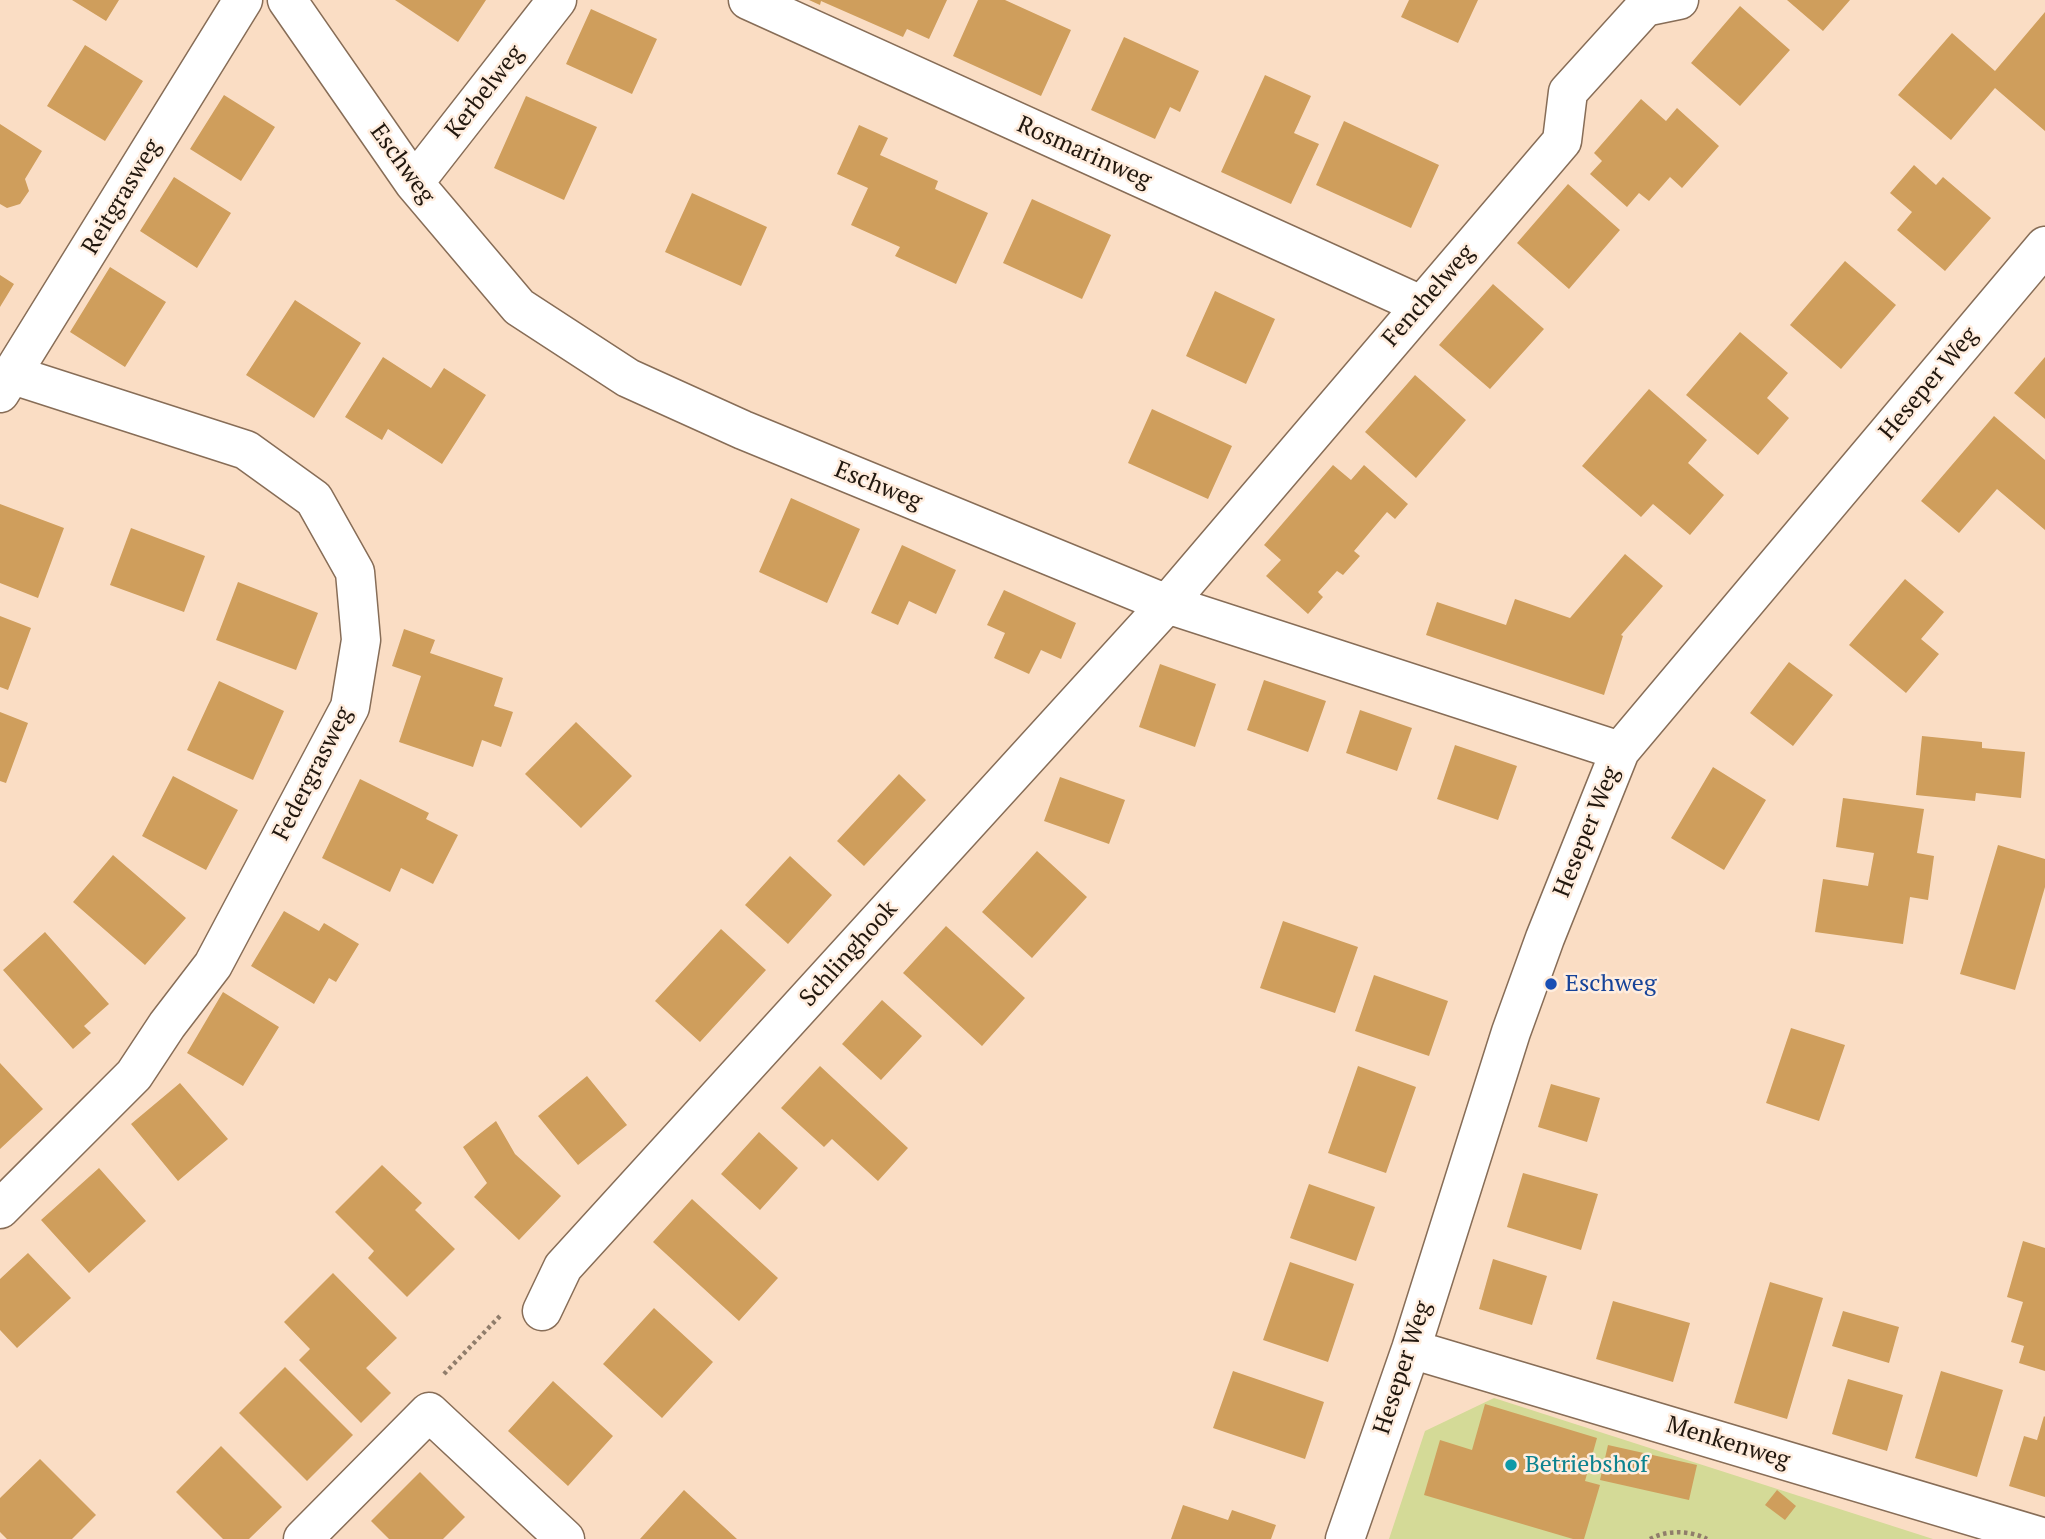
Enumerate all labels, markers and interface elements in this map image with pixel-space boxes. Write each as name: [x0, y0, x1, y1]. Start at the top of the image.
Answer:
street label: Kerbelweg: [440, 40, 530, 144]
street label: Rosmarinweg: [1012, 111, 1156, 195]
street label: Eschweg: [363, 119, 441, 209]
street label: Reitgrasweg: [76, 134, 168, 260]
street label: Fenchelweg: [1377, 239, 1481, 353]
street label: Heseper Weg: [1874, 322, 1984, 446]
street label: Eschweg: [830, 456, 926, 516]
street label: Federgrasweg: [267, 702, 359, 846]
street label: Heseper Weg: [1548, 763, 1626, 901]
street label: Schlinghook: [794, 895, 904, 1013]
place label: Eschweg: [1565, 970, 1657, 998]
marker: Eschweg: [1543, 976, 1559, 992]
street label: Heseper Weg: [1368, 1298, 1438, 1438]
street label: Menkenweg: [1663, 1411, 1793, 1475]
place label: Betriebshof: [1525, 1451, 1648, 1479]
marker: Betriebshof: [1503, 1457, 1519, 1473]

